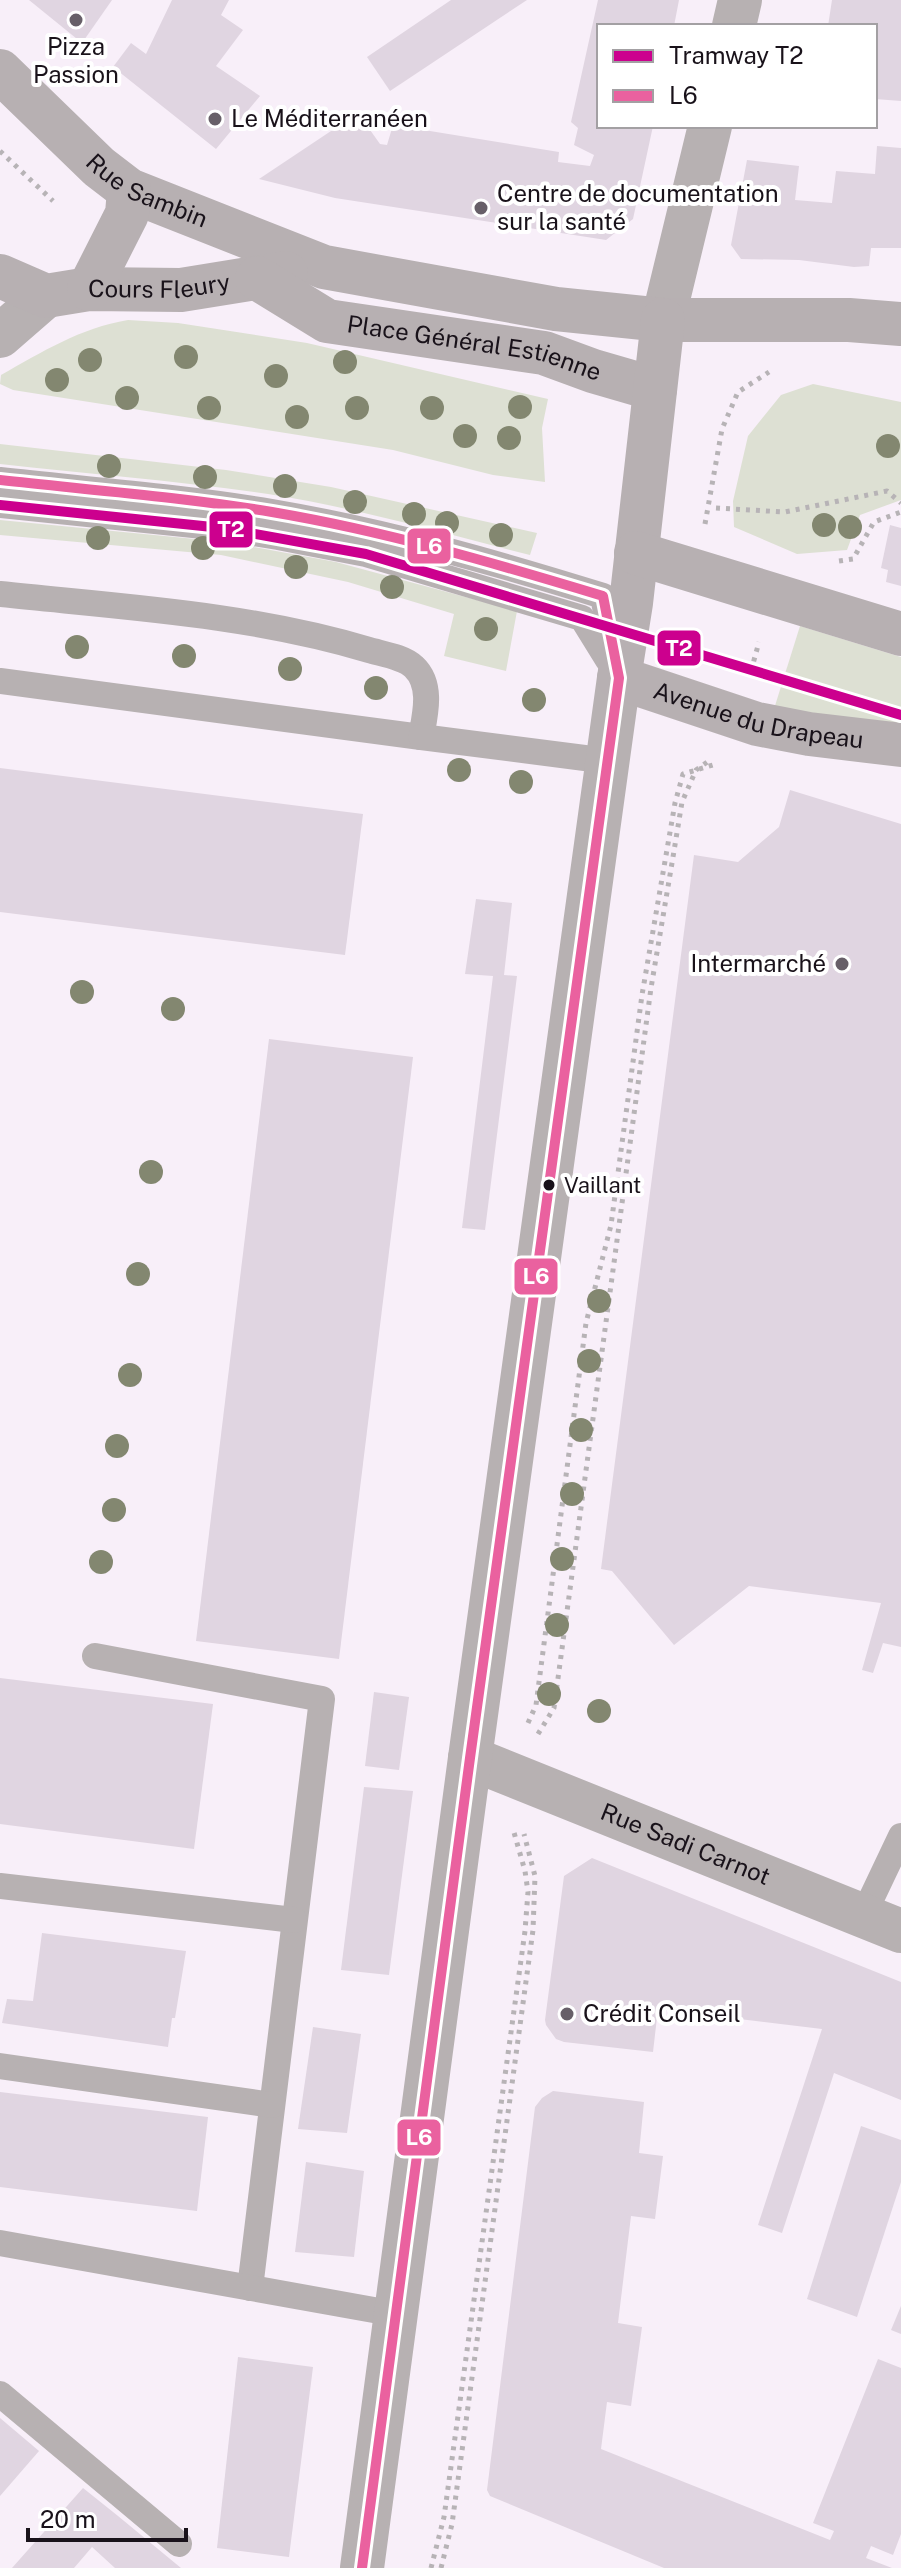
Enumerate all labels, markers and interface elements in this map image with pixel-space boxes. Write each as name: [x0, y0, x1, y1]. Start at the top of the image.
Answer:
marker: Pizza Passion: [67, 11, 85, 29]
legend: [597, 24, 877, 128]
place label: Pizza Passion: [33, 32, 119, 88]
text: Tramway T2: [669, 41, 803, 69]
text: L6: [669, 81, 698, 109]
place label: Le Méditerranéen: [231, 104, 428, 132]
marker: Le Méditerranéen: [206, 110, 224, 128]
street label: Rue Sambin: [81, 147, 212, 233]
place label: Centre de documentation sur la santé: [497, 179, 779, 235]
marker: Centre de documentation sur la santé: [472, 199, 490, 217]
street label: Cours Fleury: [88, 267, 232, 303]
street label: Place Général Estienne: [345, 309, 605, 386]
line badge: T2: [208, 510, 254, 549]
text: T2: [217, 516, 245, 542]
line badge: L6: [406, 527, 452, 565]
text: L6: [415, 533, 443, 559]
line badge: T2: [656, 629, 702, 667]
text: T2: [665, 635, 693, 661]
street label: Avenue du Drapeau: [650, 676, 865, 753]
place label: Intermarché: [690, 949, 826, 977]
marker: Intermarché: [833, 955, 851, 973]
place label: Vaillant: [564, 1172, 641, 1198]
marker: Vaillant: [541, 1177, 557, 1193]
line badge: L6: [513, 1257, 559, 1296]
text: L6: [522, 1263, 550, 1289]
street label: Rue Sadi Carnot: [597, 1797, 774, 1890]
place label: Crédit Conseil: [583, 1999, 741, 2027]
marker: Crédit Conseil: [558, 2005, 576, 2023]
line badge: L6: [396, 2118, 442, 2157]
text: L6: [405, 2124, 433, 2150]
scale bar: [28, 2492, 186, 2542]
text: 20 m: [40, 2505, 96, 2533]

